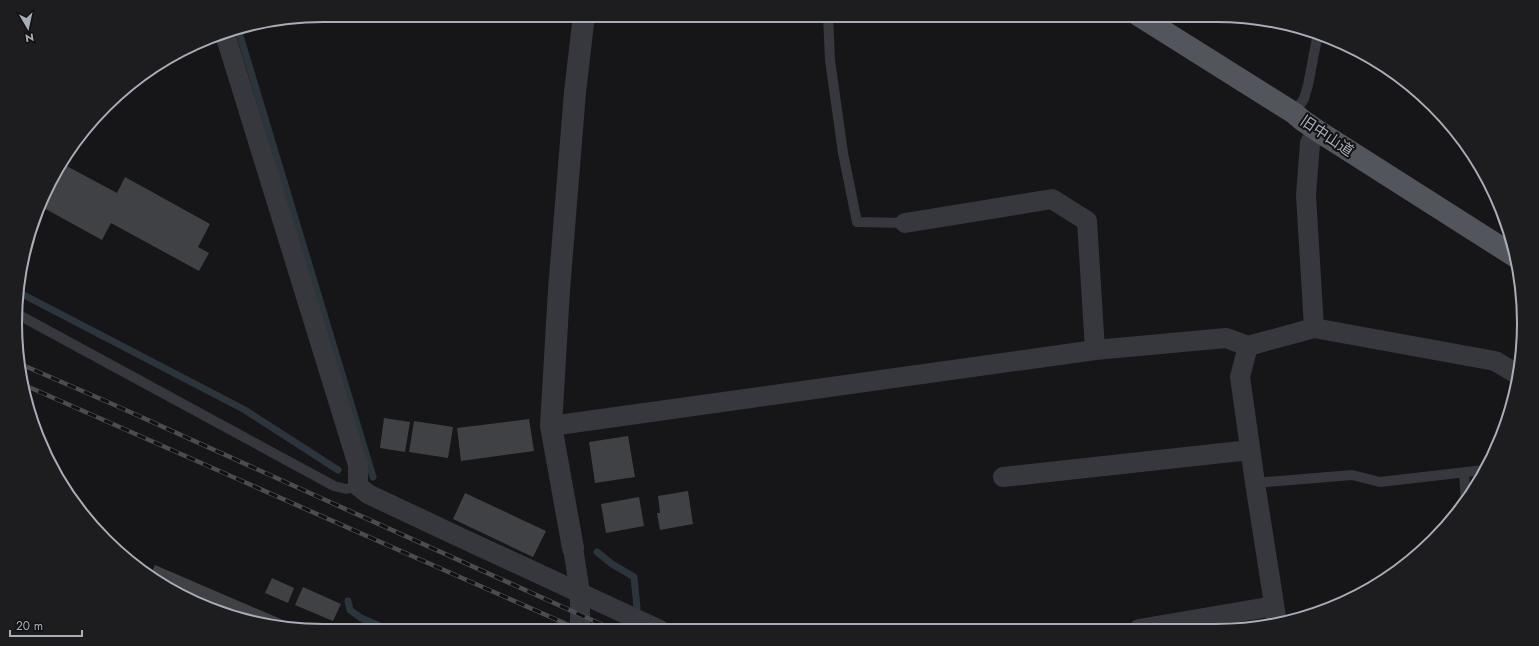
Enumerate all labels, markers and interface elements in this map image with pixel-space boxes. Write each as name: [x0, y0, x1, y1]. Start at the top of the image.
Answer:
north arrow: [8, 8, 48, 48]
text: N: [24, 29, 35, 46]
street label: 旧中山道: [1296, 110, 1358, 162]
scale bar: [10, 612, 82, 638]
text: 20 m: [16, 617, 43, 635]

